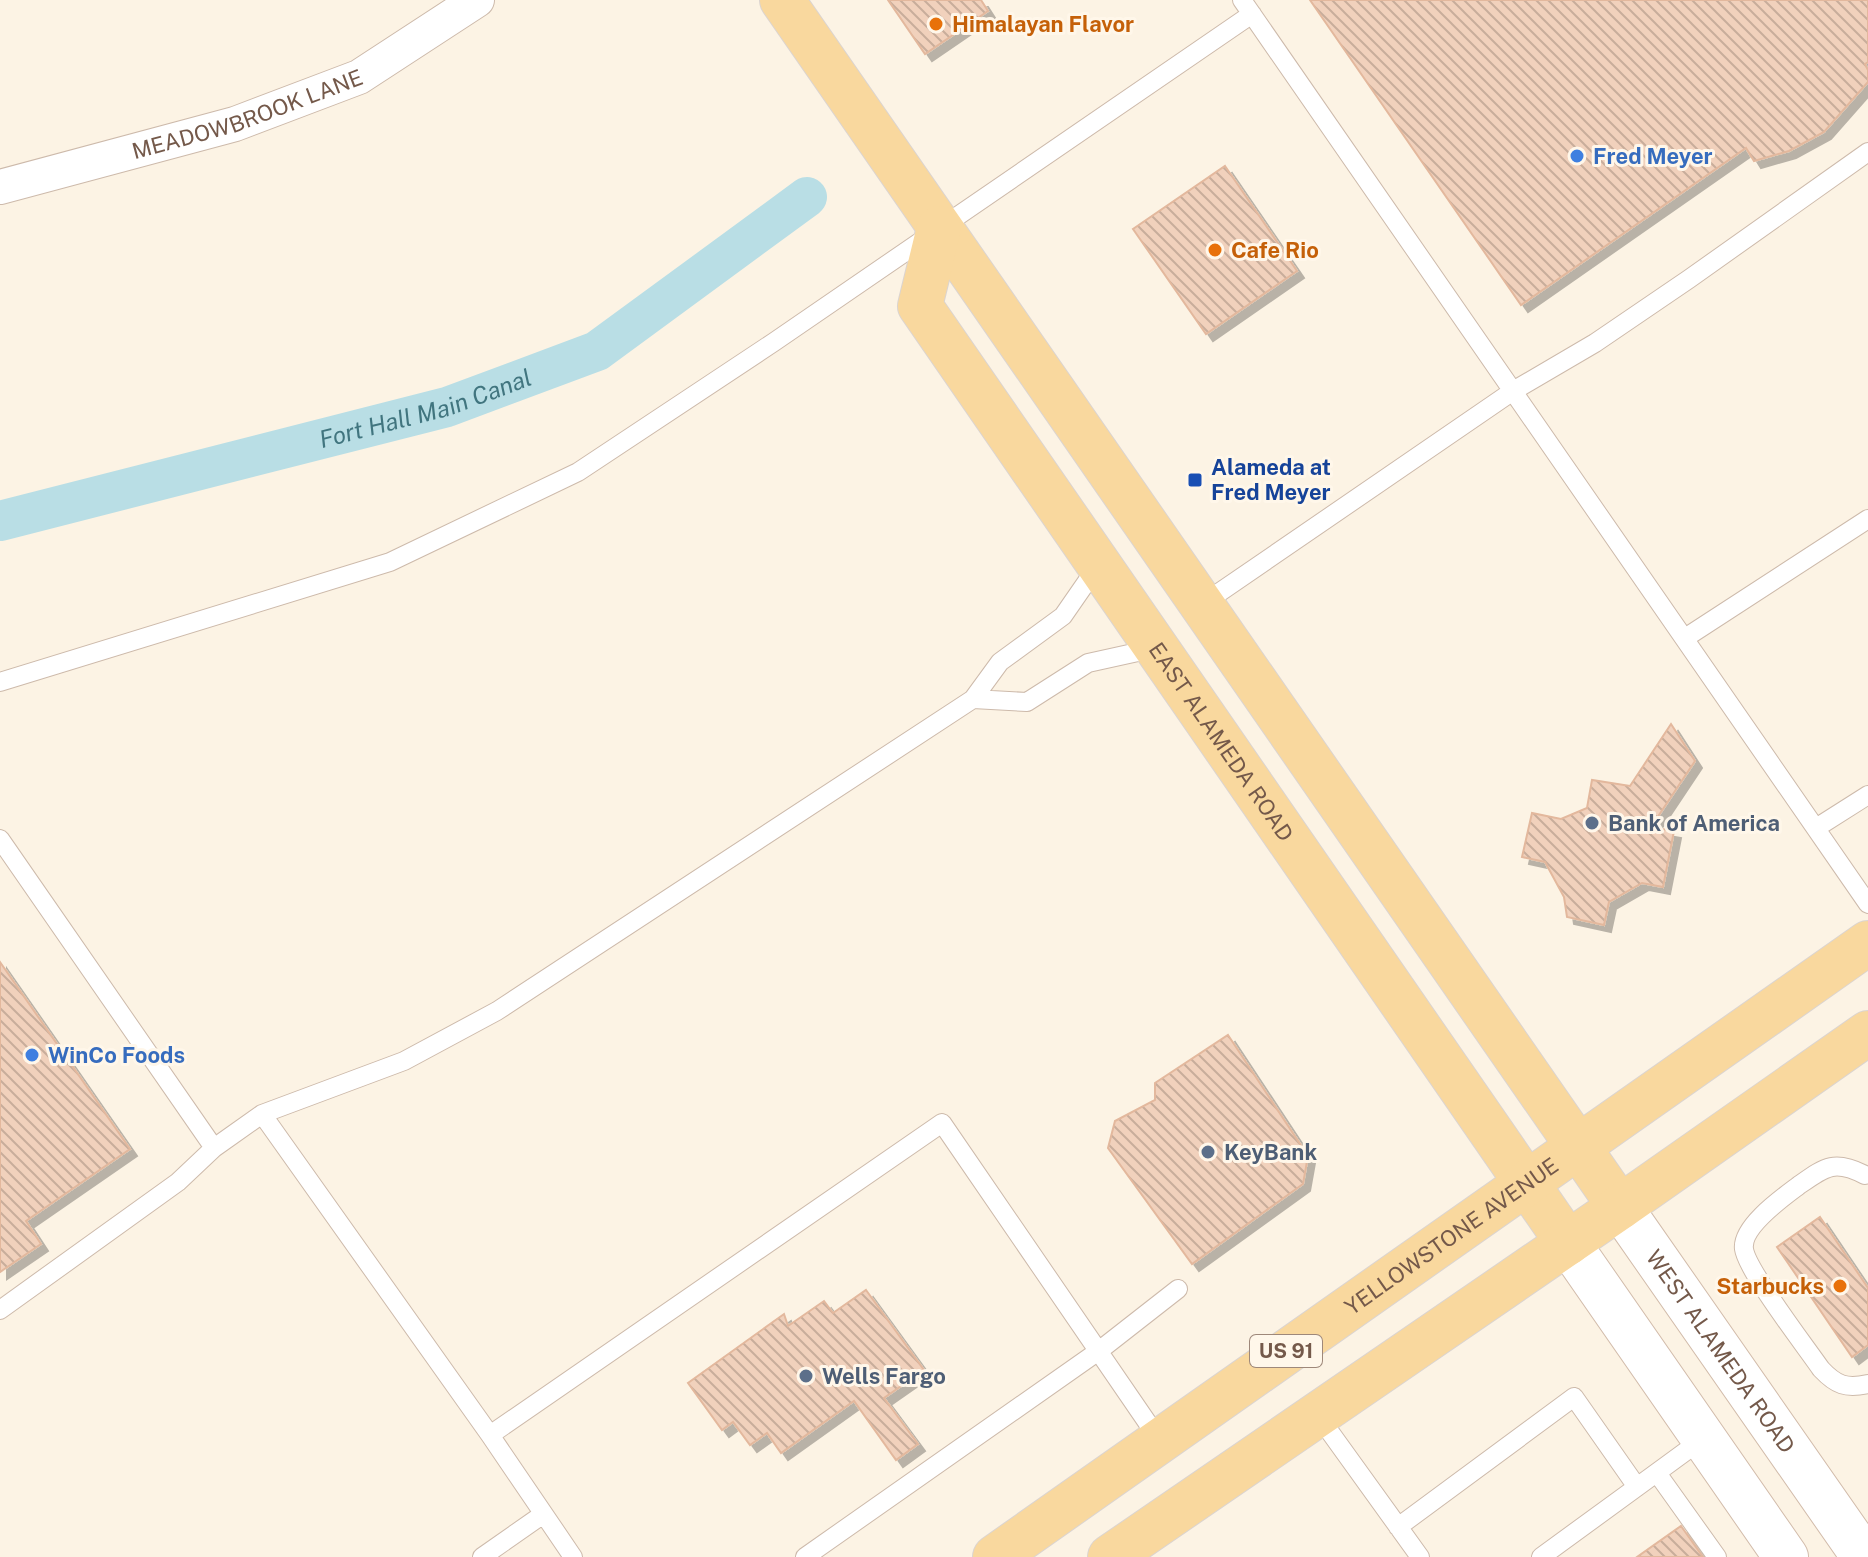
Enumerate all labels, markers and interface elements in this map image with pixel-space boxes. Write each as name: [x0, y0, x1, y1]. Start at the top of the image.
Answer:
place label: Himalayan Flavor: [952, 11, 1134, 37]
marker: Himalayan Flavor: [927, 15, 945, 33]
street label: MEADOWBROOK LANE: [129, 64, 366, 164]
place label: Fred Meyer: [1593, 143, 1713, 169]
marker: Fred Meyer: [1568, 147, 1586, 165]
place label: Cafe Rio: [1231, 237, 1319, 263]
marker: Cafe Rio: [1206, 241, 1224, 259]
water label: Fort Hall Main Canal: [316, 363, 535, 453]
place label: Alameda at Fred Meyer: [1211, 454, 1331, 505]
marker: Alameda at Fred Meyer: [1186, 471, 1204, 489]
street label: EAST ALAMEDA ROAD: [1144, 637, 1299, 846]
place label: Bank of America: [1608, 810, 1780, 836]
marker: Bank of America: [1583, 814, 1601, 832]
place label: WinCo Foods: [48, 1042, 185, 1068]
marker: WinCo Foods: [23, 1046, 41, 1064]
place label: KeyBank: [1224, 1139, 1317, 1165]
marker: KeyBank: [1199, 1143, 1217, 1161]
street label: YELLOWSTONE AVENUE: [1340, 1152, 1563, 1320]
street label: WEST ALAMEDA ROAD: [1641, 1245, 1800, 1458]
place label: Starbucks: [1716, 1273, 1824, 1299]
marker: Starbucks: [1831, 1277, 1849, 1295]
road number: US 91: [1250, 1335, 1322, 1367]
place label: Wells Fargo: [822, 1363, 946, 1389]
marker: Wells Fargo: [797, 1367, 815, 1385]

